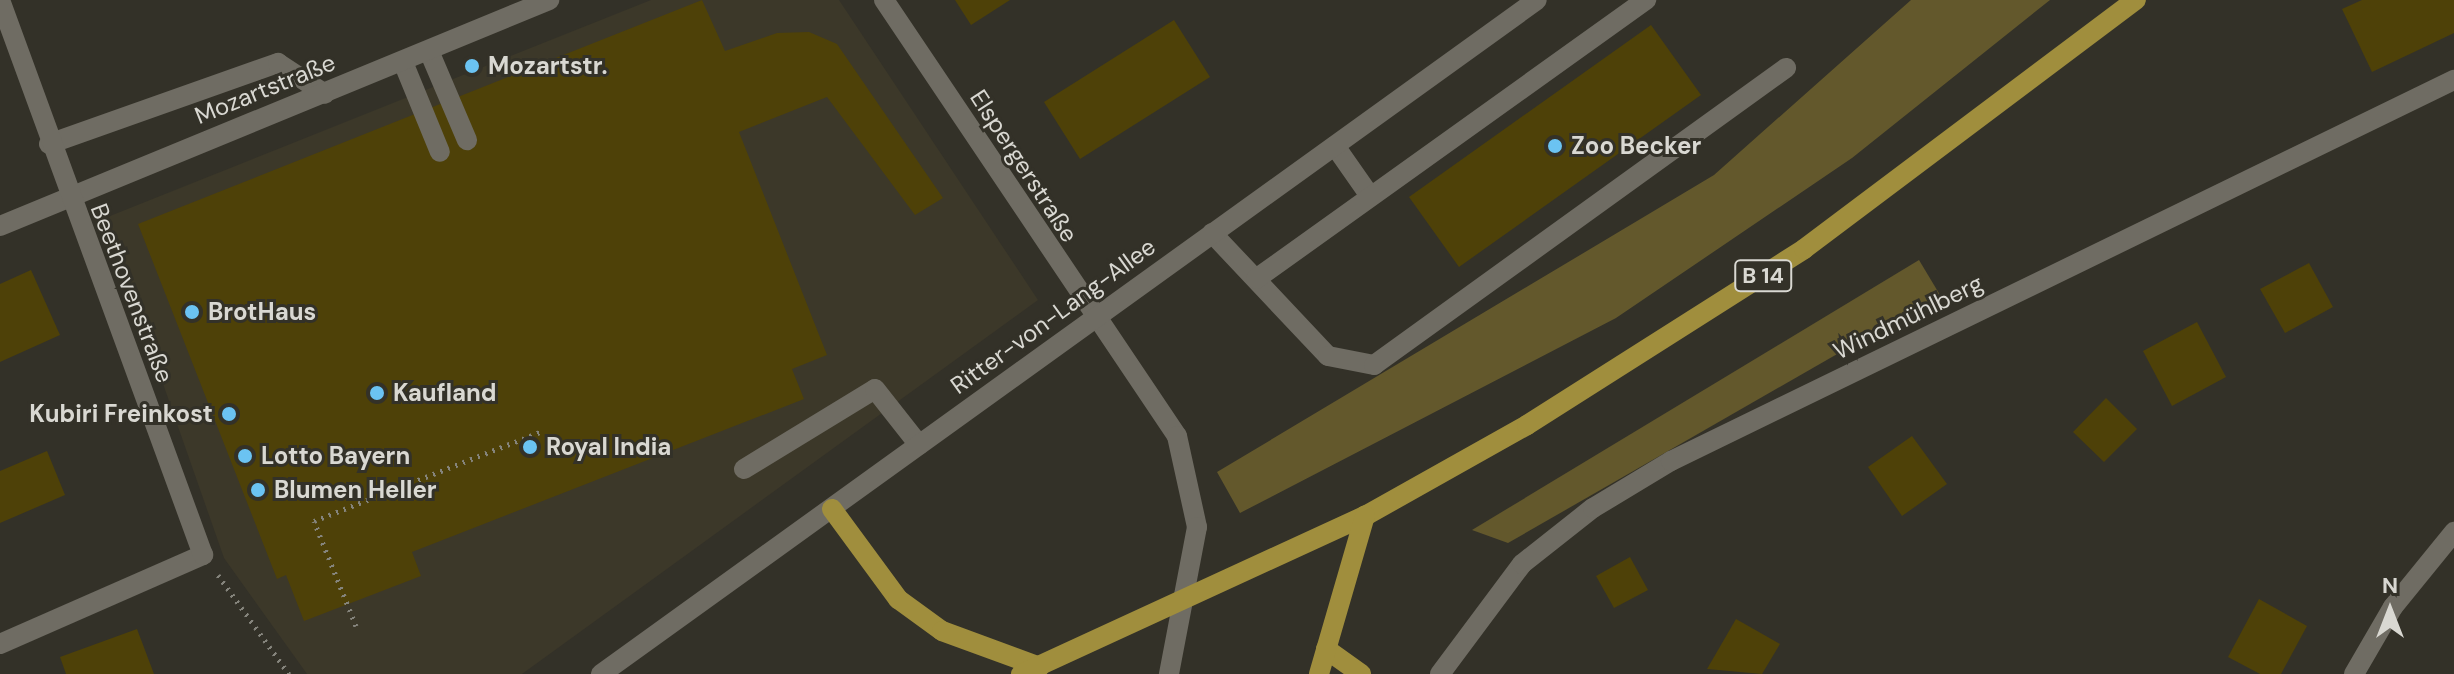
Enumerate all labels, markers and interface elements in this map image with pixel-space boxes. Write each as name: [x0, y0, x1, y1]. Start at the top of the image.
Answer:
street label: Mozartstraße: [191, 48, 339, 130]
place label: Mozartstr.: [488, 52, 608, 80]
marker: Mozartstr.: [463, 57, 481, 75]
street label: Elspergerstraße: [964, 84, 1084, 248]
place label: Zoo Becker: [1571, 132, 1701, 160]
marker: Zoo Becker: [1546, 137, 1564, 155]
street label: Beethovenstraße: [85, 199, 179, 387]
street label: Ritter-von-Lang-Allee: [945, 232, 1161, 400]
road number: B 14: [1733, 258, 1793, 294]
street label: Windmühlberg: [1829, 268, 1987, 366]
place label: BrotHaus: [208, 298, 316, 326]
marker: BrotHaus: [183, 303, 201, 321]
place label: Kaufland: [393, 379, 497, 407]
marker: Kaufland: [368, 384, 386, 402]
place label: Kubiri Freinkost: [29, 400, 213, 428]
marker: Kubiri Freinkost: [220, 405, 238, 423]
place label: Royal India: [546, 433, 671, 461]
marker: Royal India: [521, 438, 539, 456]
place label: Lotto Bayern: [261, 442, 410, 470]
marker: Lotto Bayern: [236, 447, 254, 465]
place label: Blumen Heller: [274, 476, 437, 504]
marker: Blumen Heller: [249, 481, 267, 499]
north arrow: [2350, 570, 2430, 650]
text: N: [2382, 571, 2398, 600]

